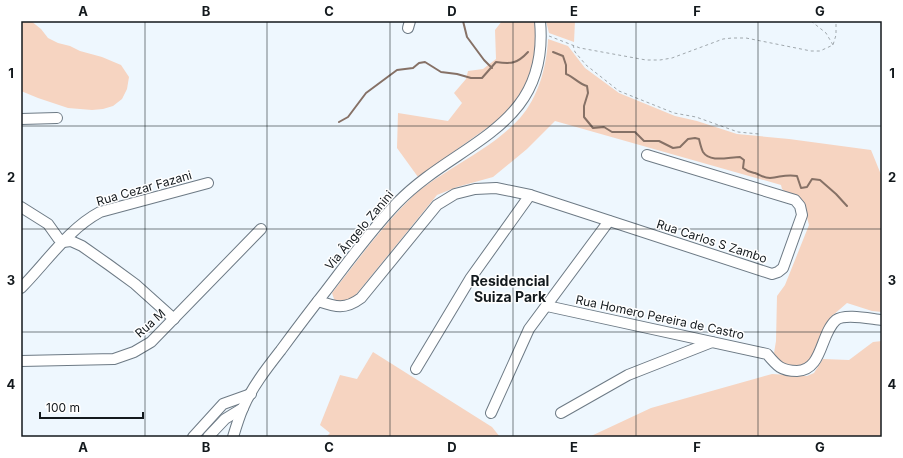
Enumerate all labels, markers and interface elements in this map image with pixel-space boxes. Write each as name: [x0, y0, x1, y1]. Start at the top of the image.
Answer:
text: A: [78, 3, 88, 19]
text: B: [202, 3, 211, 19]
text: C: [324, 3, 334, 19]
text: D: [447, 3, 457, 19]
text: E: [570, 3, 578, 19]
text: F: [693, 3, 701, 19]
text: G: [815, 3, 825, 19]
text: 1: [8, 65, 14, 81]
text: 1: [889, 65, 895, 81]
street label: Rua Cezar Fazani: [95, 167, 194, 209]
text: 2: [7, 169, 15, 185]
text: 2: [888, 169, 896, 185]
street label: Via Ângelo Zanini: [322, 187, 397, 273]
street label: Rua Carlos S Zambo: [655, 216, 769, 266]
text: 3: [7, 272, 15, 288]
district label: Residencial Suiza Park: [471, 272, 549, 305]
text: 3: [888, 272, 896, 288]
street label: Rua Homero Pereira de Castro: [574, 292, 746, 342]
street label: Rua M: [132, 305, 168, 341]
text: 4: [7, 376, 16, 392]
text: 4: [888, 376, 897, 392]
scale bar: [40, 394, 143, 420]
text: 100 m: [46, 400, 80, 415]
text: A: [78, 439, 88, 455]
text: B: [202, 439, 211, 455]
text: C: [324, 439, 334, 455]
text: D: [447, 439, 457, 455]
text: E: [570, 439, 578, 455]
text: F: [693, 439, 701, 455]
text: G: [815, 439, 825, 455]

